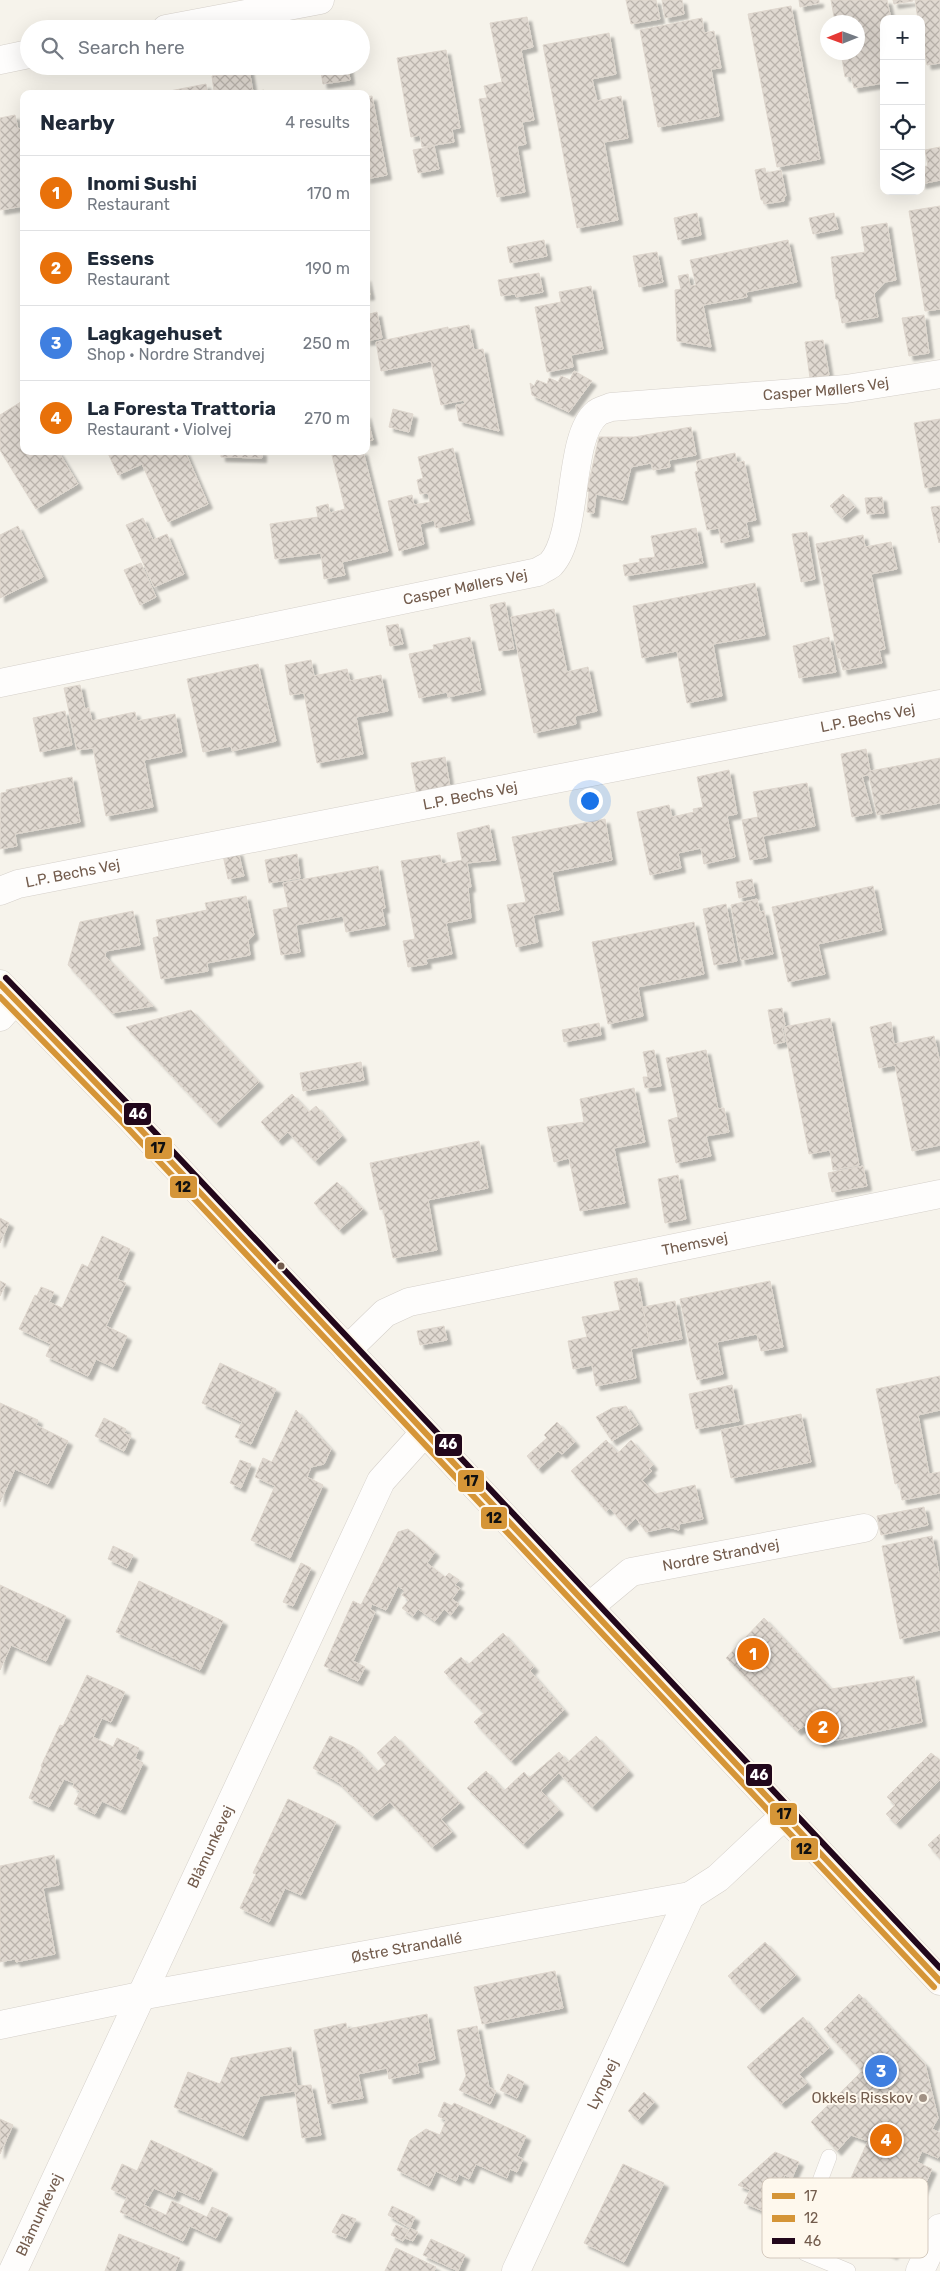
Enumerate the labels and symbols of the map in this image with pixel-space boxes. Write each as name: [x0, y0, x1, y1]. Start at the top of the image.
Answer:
north arrow: [820, 15, 865, 60]
street label: Casper Møllers Vej: [762, 373, 890, 404]
street label: Casper Møllers Vej: [401, 565, 529, 609]
street label: L.P. Bechs Vej: [819, 700, 917, 736]
street label: L.P. Bechs Vej: [421, 778, 519, 814]
your location: [577, 788, 603, 814]
street label: L.P. Bechs Vej: [24, 855, 122, 891]
line badge: 46: [123, 1102, 152, 1126]
text: 46: [129, 1106, 147, 1123]
line badge: 17: [144, 1136, 173, 1160]
text: 17: [151, 1140, 165, 1157]
line badge: 12: [169, 1175, 198, 1199]
text: 12: [175, 1179, 191, 1196]
street label: Themsvej: [660, 1228, 729, 1259]
unlabelled marker: [276, 1261, 286, 1271]
line badge: 46: [434, 1433, 463, 1457]
text: 46: [439, 1436, 457, 1453]
line badge: 17: [457, 1469, 485, 1493]
text: 17: [464, 1473, 478, 1490]
line badge: 12: [480, 1506, 508, 1530]
text: 12: [486, 1510, 502, 1527]
street label: Nordre Strandvej: [661, 1535, 781, 1575]
pin: 1: [737, 1635, 769, 1673]
pin: 2: [807, 1708, 839, 1746]
line badge: 46: [745, 1763, 773, 1787]
text: 46: [750, 1767, 768, 1784]
line badge: 17: [769, 1802, 798, 1826]
street label: Blåmunkevej: [184, 1803, 238, 1891]
text: 17: [777, 1806, 791, 1823]
line badge: 12: [790, 1837, 819, 1861]
text: 12: [796, 1841, 812, 1858]
street label: Østre Strandallé: [350, 1929, 464, 1966]
pin: 3: [865, 2052, 897, 2090]
street label: Lyngvej: [583, 2056, 622, 2112]
place label: Okkels Risskov: [812, 2089, 913, 2107]
marker: Okkels Risskov: [917, 2092, 929, 2104]
pin: 4: [870, 2121, 902, 2159]
street label: Blåmunkevej: [12, 2171, 66, 2259]
legend: [762, 2178, 928, 2258]
text: 17: [804, 2188, 817, 2205]
text: 12: [804, 2210, 818, 2227]
text: 46: [804, 2233, 821, 2250]

